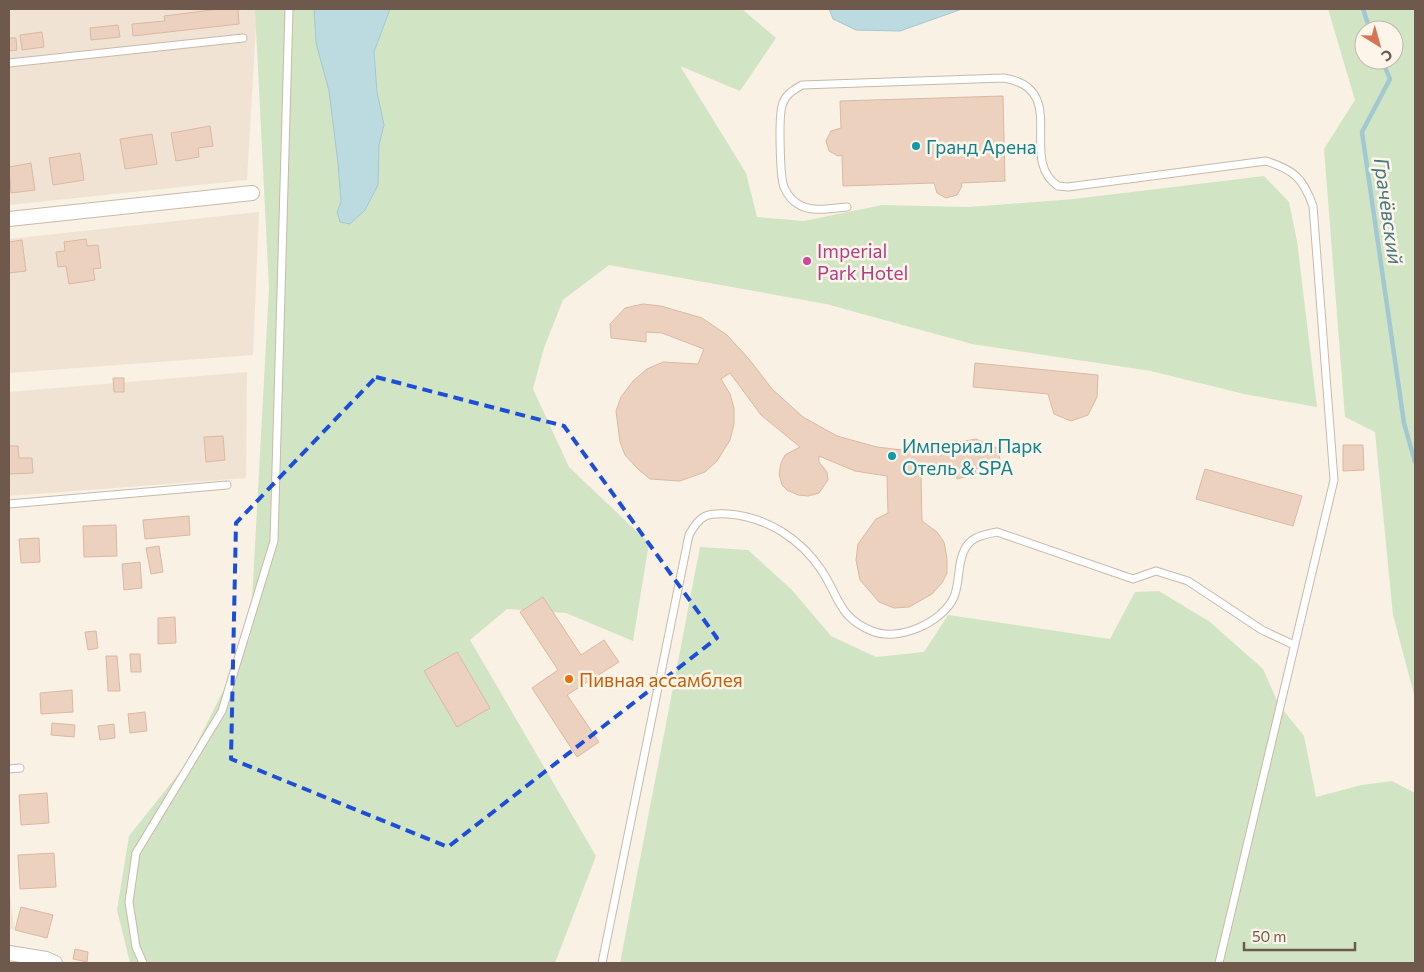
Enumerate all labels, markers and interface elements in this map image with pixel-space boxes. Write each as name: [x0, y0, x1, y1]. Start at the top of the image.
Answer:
north arrow: [1354, 20, 1404, 70]
text: С: [1378, 46, 1396, 65]
place label: Гранд Арена: [926, 135, 1037, 158]
marker: Гранд Арена: [910, 140, 922, 152]
water label: Грачёвский: [1370, 156, 1408, 266]
place label: Imperial Park Hotel: [817, 239, 908, 284]
marker: Imperial Park Hotel: [801, 255, 813, 267]
place label: Империал Парк Отель & SPA: [902, 434, 1042, 479]
marker: Империал Парк Отель & SPA: [886, 450, 898, 462]
place label: Пивная ассамблея: [579, 668, 743, 691]
marker: Пивная ассамблея: [563, 673, 575, 685]
scale bar: [1244, 920, 1355, 952]
text: 50 m: [1252, 927, 1286, 945]

